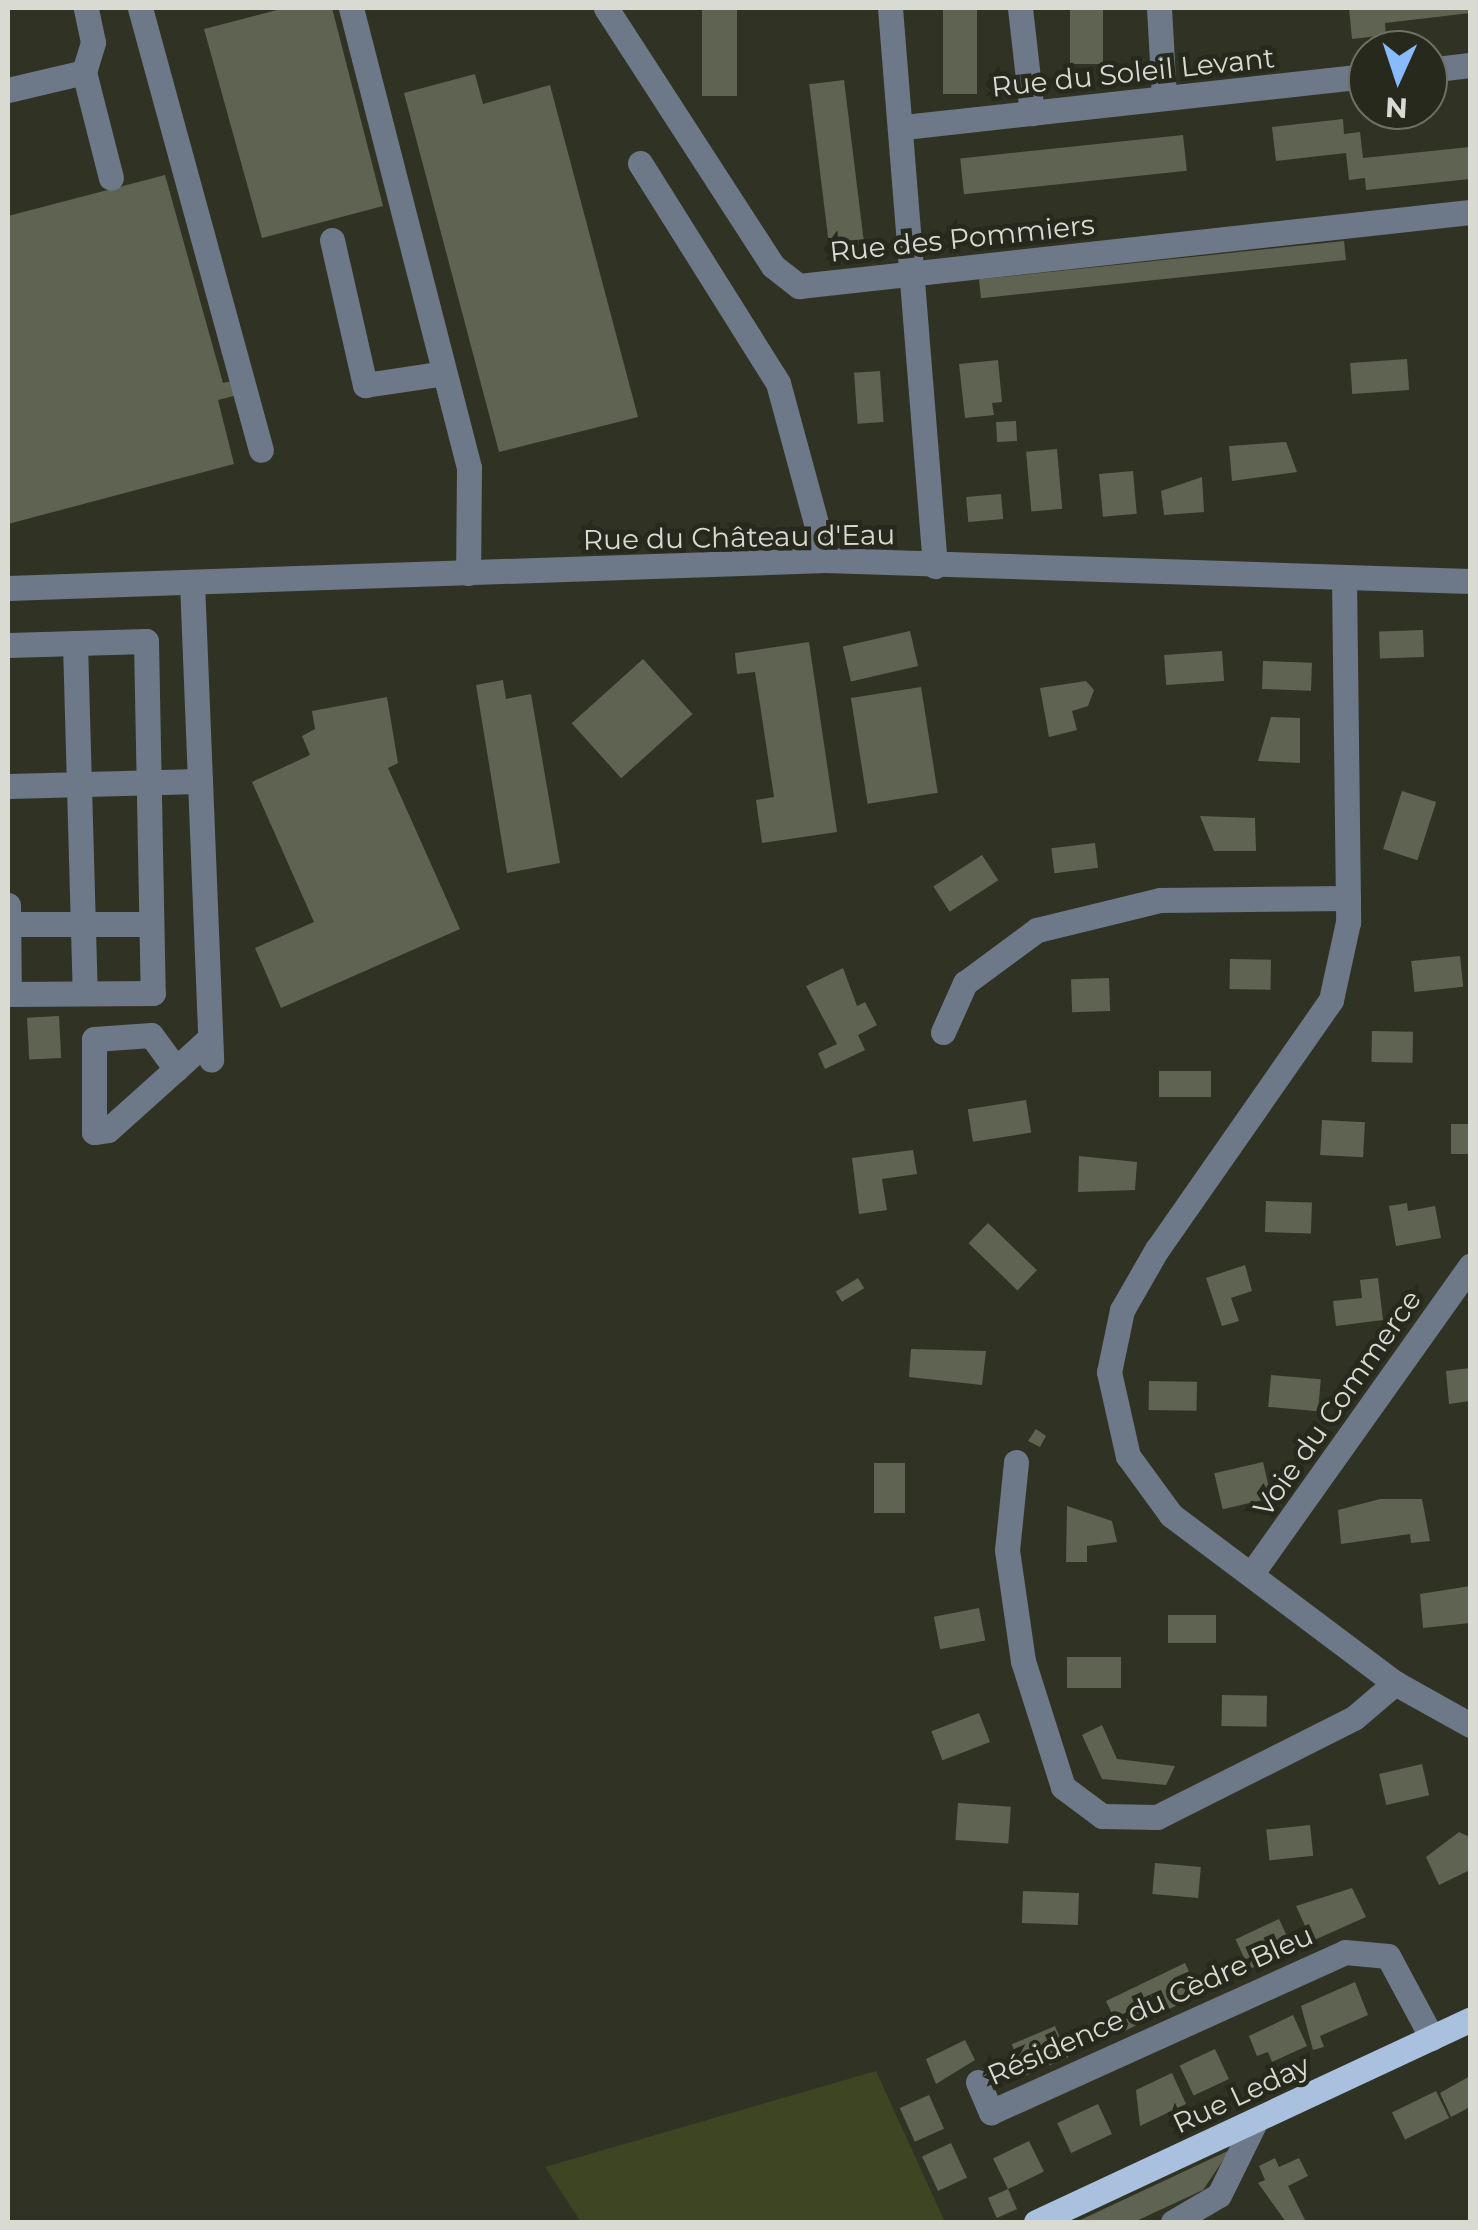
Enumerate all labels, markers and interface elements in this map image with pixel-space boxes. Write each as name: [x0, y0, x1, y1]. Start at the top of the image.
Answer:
north arrow: [1348, 30, 1448, 130]
street label: Rue du Soleil Levant: [990, 40, 1276, 104]
text: N: [1384, 90, 1409, 126]
street label: Rue des Pommiers: [828, 207, 1096, 269]
street label: Rue du Château d'Eau: [583, 517, 895, 557]
street label: Voie du Commerce: [1246, 1283, 1428, 1523]
street label: Résidence du Cèdre Bleu: [982, 1918, 1318, 2092]
street label: Rue Leday: [1167, 2048, 1315, 2140]

